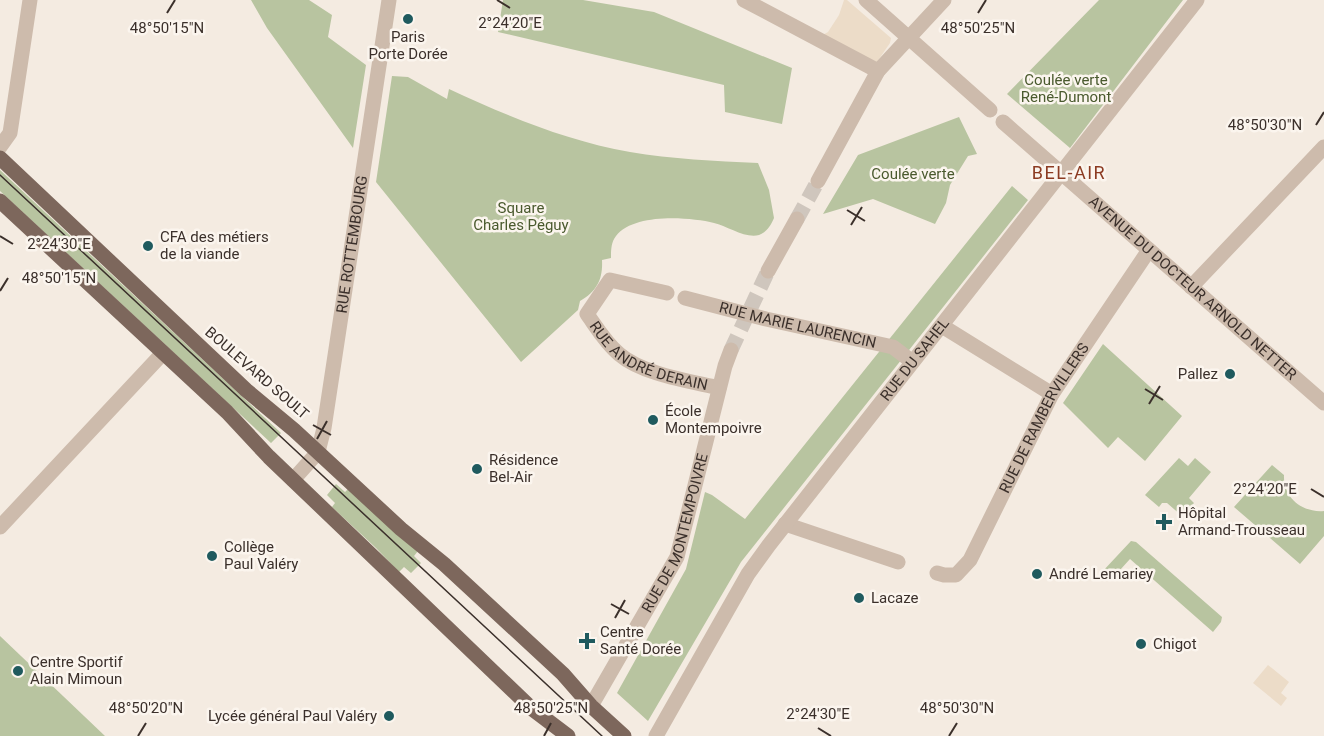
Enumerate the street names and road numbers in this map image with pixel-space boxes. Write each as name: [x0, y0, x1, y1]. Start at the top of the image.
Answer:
street label: RUE ROTTEMBOURG: [333, 174, 371, 315]
street label: AVENUE DU DOCTEUR ARNOLD NETTER: [1085, 192, 1300, 384]
street label: RUE MARIE LAURENCIN: [717, 298, 878, 352]
street label: RUE DU SAHEL: [877, 314, 953, 405]
street label: RUE ANDRÉ DERAIN: [586, 318, 709, 394]
street label: BOULEVARD SOULT: [201, 323, 313, 423]
street label: RUE DE RAMBERVILLERS: [995, 339, 1093, 496]
street label: RUE DE MONTEMPOIVRE: [638, 451, 712, 616]

